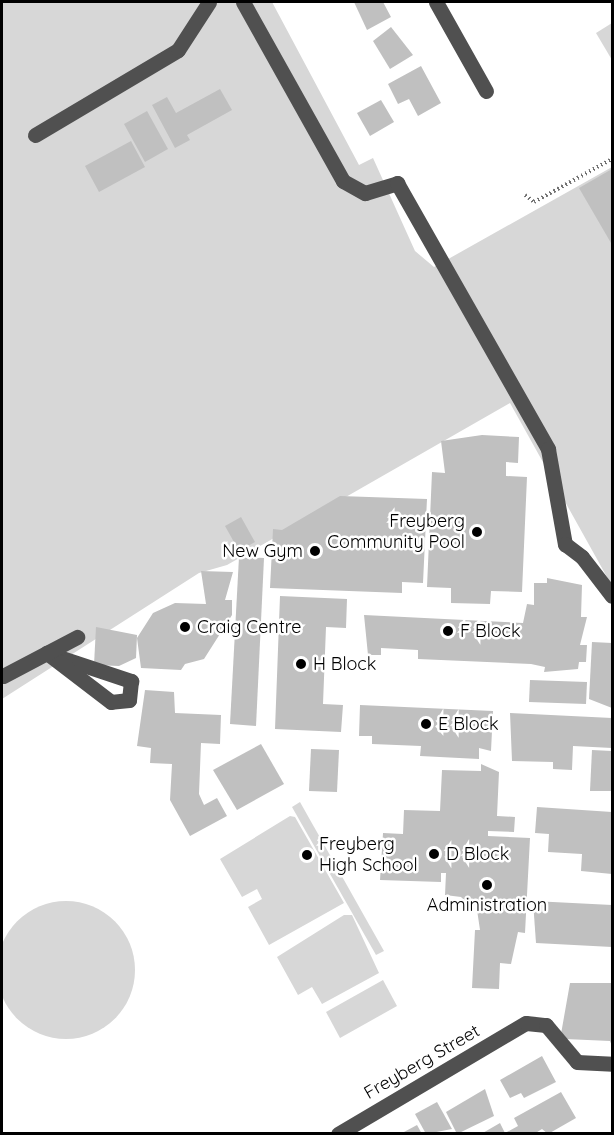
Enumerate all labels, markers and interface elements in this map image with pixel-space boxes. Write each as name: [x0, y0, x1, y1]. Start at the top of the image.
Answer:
place label: Freyberg Community Pool: [327, 511, 465, 554]
marker: Freyberg Community Pool: [470, 525, 484, 539]
place label: New Gym: [222, 540, 303, 562]
marker: New Gym: [308, 544, 322, 558]
place label: Craig Centre: [197, 616, 302, 638]
marker: Craig Centre: [178, 620, 192, 634]
place label: F Block: [460, 620, 521, 642]
marker: F Block: [441, 624, 455, 638]
place label: H Block: [313, 653, 376, 675]
marker: H Block: [294, 657, 308, 671]
place label: E Block: [438, 713, 499, 735]
marker: E Block: [419, 717, 433, 731]
place label: Freyberg High School: [319, 834, 418, 876]
place label: D Block: [446, 843, 509, 865]
marker: D Block: [427, 847, 441, 861]
marker: Freyberg High School: [300, 848, 314, 862]
marker: Administration: [480, 878, 494, 892]
place label: Administration: [427, 894, 547, 916]
street label: Freyberg Street: [360, 1020, 484, 1104]

